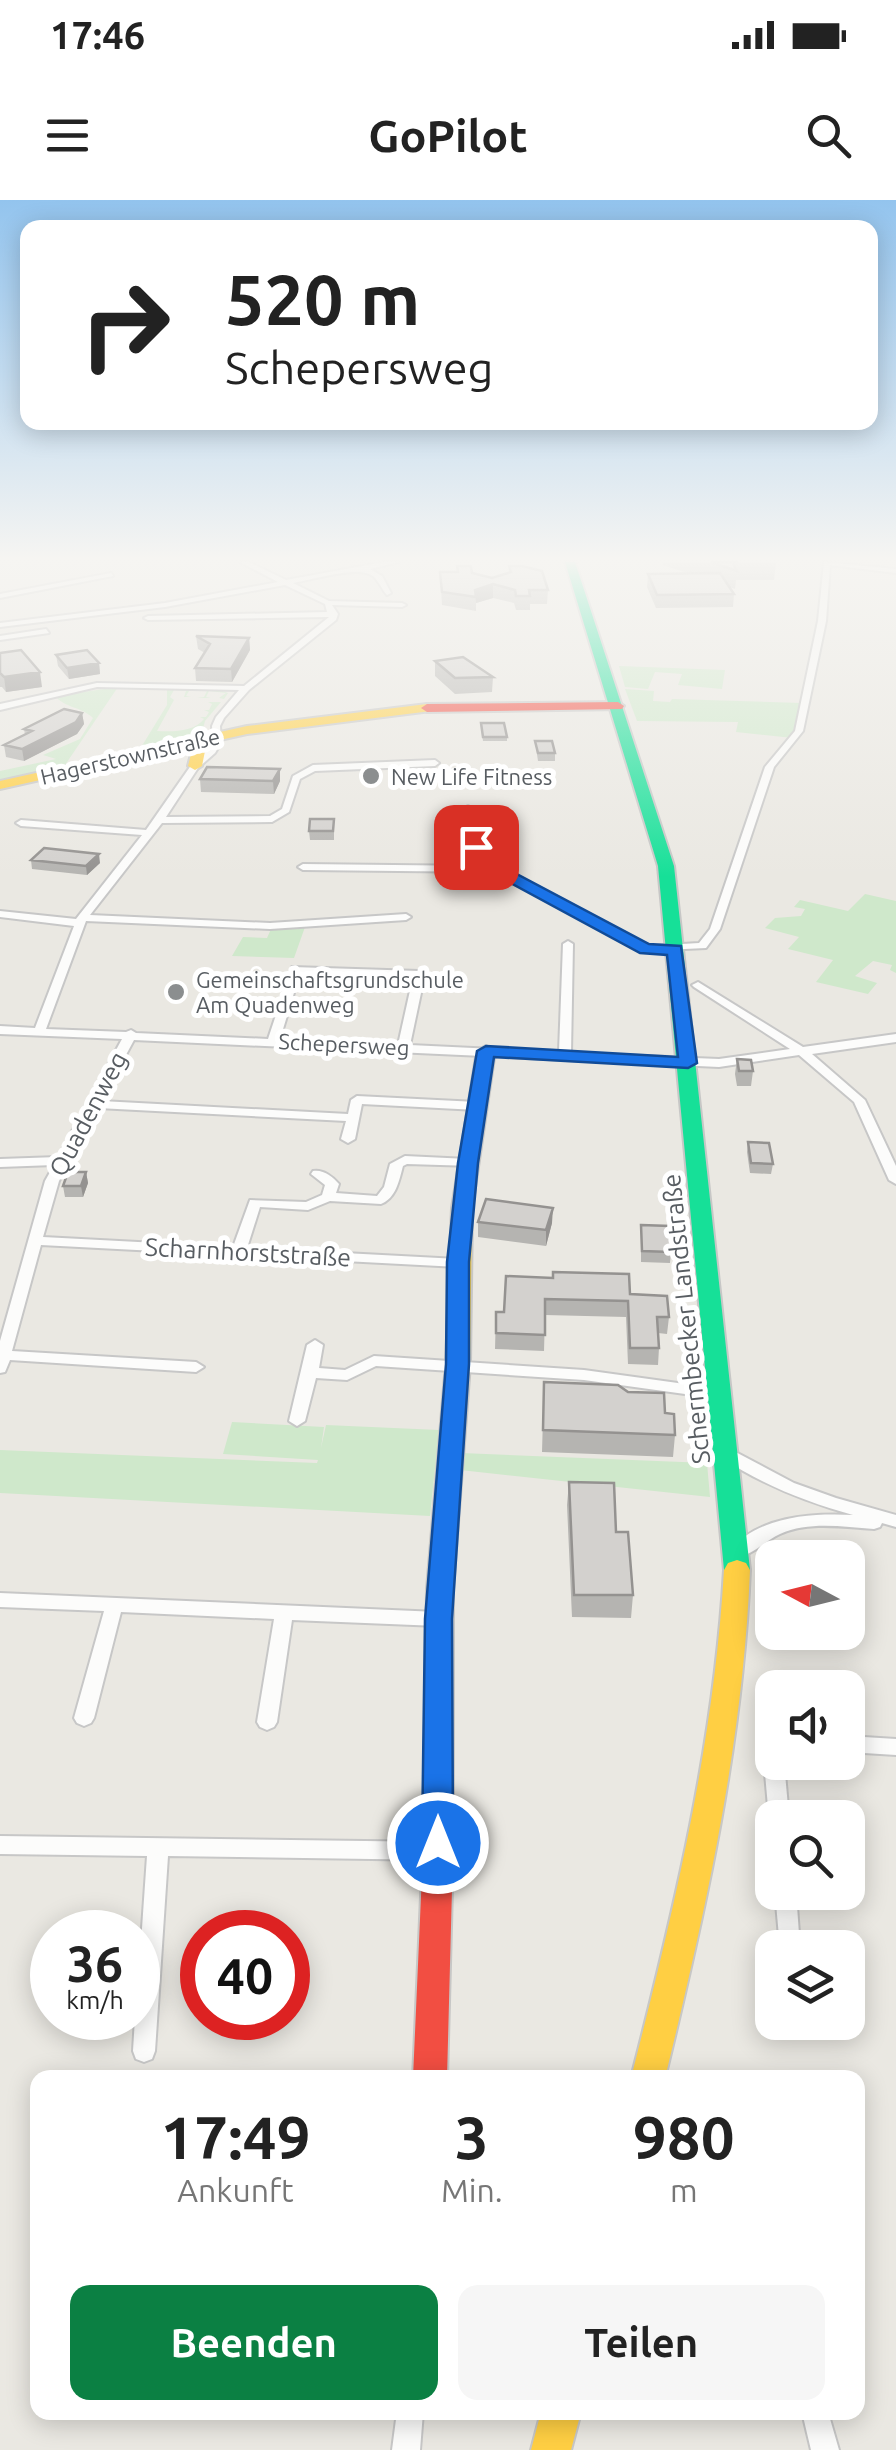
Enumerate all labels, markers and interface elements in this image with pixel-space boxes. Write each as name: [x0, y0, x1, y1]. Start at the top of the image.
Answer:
text: 17:46: [50, 14, 145, 56]
icon: menu: [40, 108, 95, 163]
icon: search: [801, 108, 856, 163]
text: GoPilot: [368, 110, 528, 161]
icon: right: [60, 260, 190, 390]
text: 520 m: [225, 260, 420, 338]
text: Schepersweg: [225, 342, 493, 393]
street label: Hagerstownstraße: [38, 723, 222, 789]
place label: New Life Fitness: [391, 764, 552, 789]
marker: New Life Fitness: [360, 765, 382, 787]
pin: [434, 805, 519, 890]
icon: arrive: [449, 820, 504, 875]
place label: Gemeinschaftsgrundschule Am Quadenweg: [196, 967, 464, 1017]
marker: Gemeinschaftsgrundschule Am Quadenweg: [165, 981, 187, 1003]
street label: Schepersweg: [278, 1028, 410, 1060]
street label: Quadenweg: [44, 1047, 132, 1181]
street label: Schermbecker Landstraße: [657, 1173, 715, 1465]
street label: Scharnhorststraße: [144, 1233, 352, 1271]
north arrow: [755, 1540, 865, 1650]
map controls: [755, 1540, 865, 2040]
button: sound: [755, 1670, 865, 1780]
position arrow: [386, 1791, 490, 1895]
button: search: [755, 1800, 865, 1910]
speed limit sign: 40: [180, 1910, 310, 2040]
button: layers: [755, 1930, 865, 2040]
text: 36: [67, 1935, 123, 1991]
text: km/h: [66, 1986, 124, 2014]
text: 17:49: [160, 2103, 311, 2170]
text: 3: [455, 2103, 489, 2170]
text: 980: [633, 2103, 735, 2170]
text: Ankunft: [177, 2172, 294, 2208]
text: Min.: [441, 2172, 503, 2208]
text: m: [670, 2172, 698, 2208]
button: Beenden: [70, 2285, 438, 2400]
button: Teilen: [458, 2285, 825, 2400]

